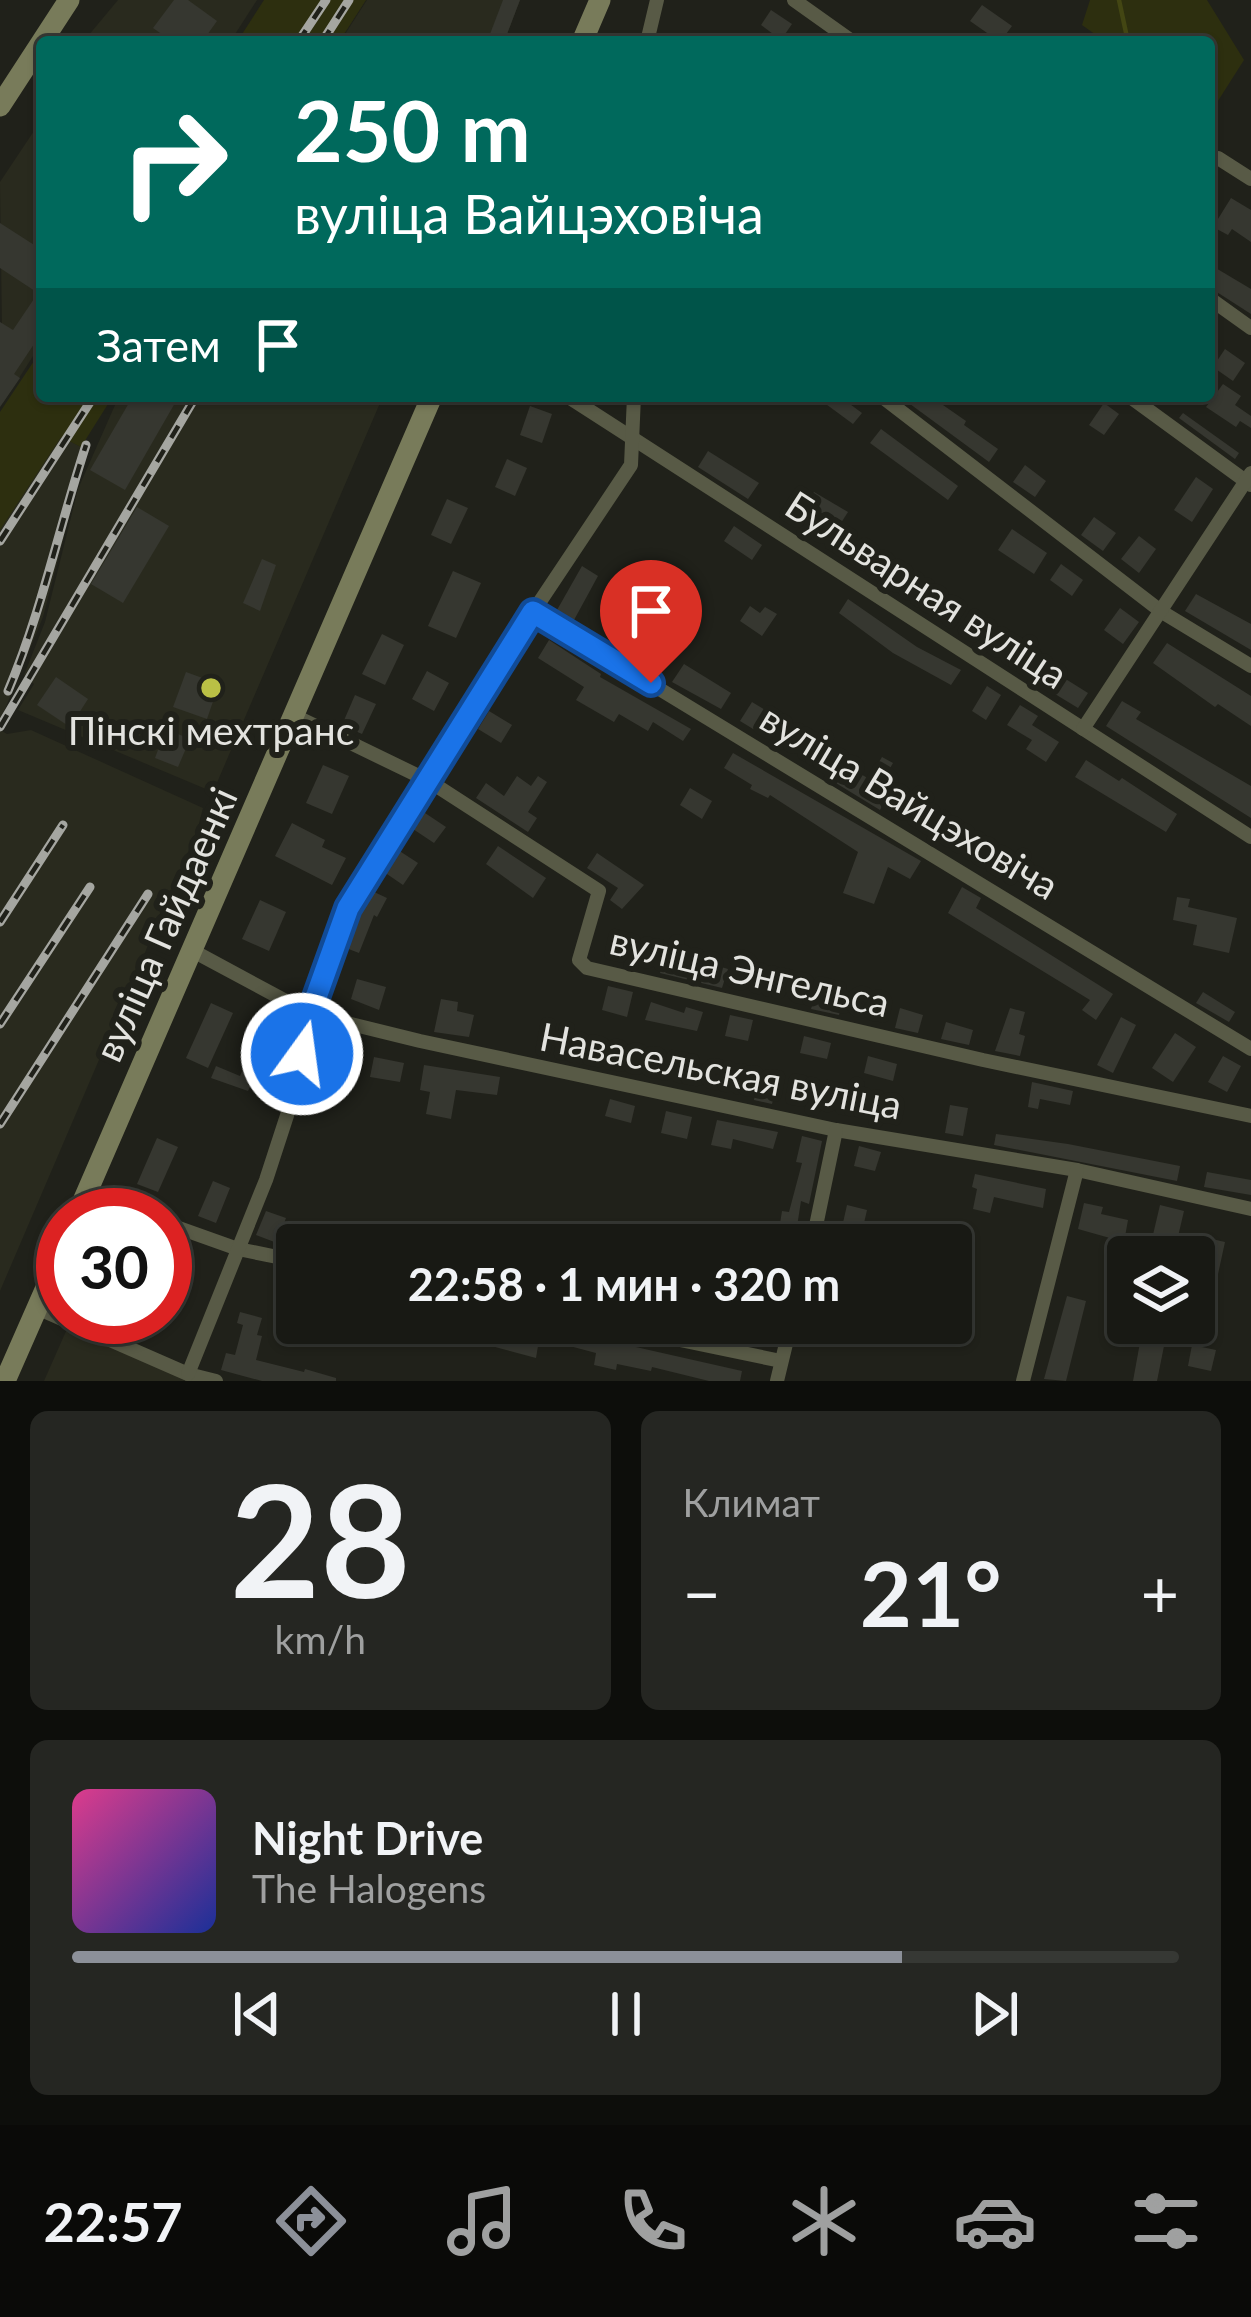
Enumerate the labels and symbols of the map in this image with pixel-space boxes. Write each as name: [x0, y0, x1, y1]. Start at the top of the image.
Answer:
street label: Бульварная вуліца: [778, 481, 1076, 697]
pin: [600, 560, 702, 683]
marker: Пінскі мехтранс: [198, 675, 224, 701]
street label: вуліца Вайцэховіча: [753, 694, 1067, 908]
place label: Пінскі мехтранс: [68, 707, 354, 753]
street label: вуліца Гайдаенкі: [84, 780, 246, 1068]
street label: вуліца Энгельса: [606, 916, 894, 1026]
position arrow: [239, 991, 365, 1117]
street label: Навасельская вуліца: [536, 1012, 906, 1128]
speed limit sign: 30: [36, 1188, 192, 1344]

